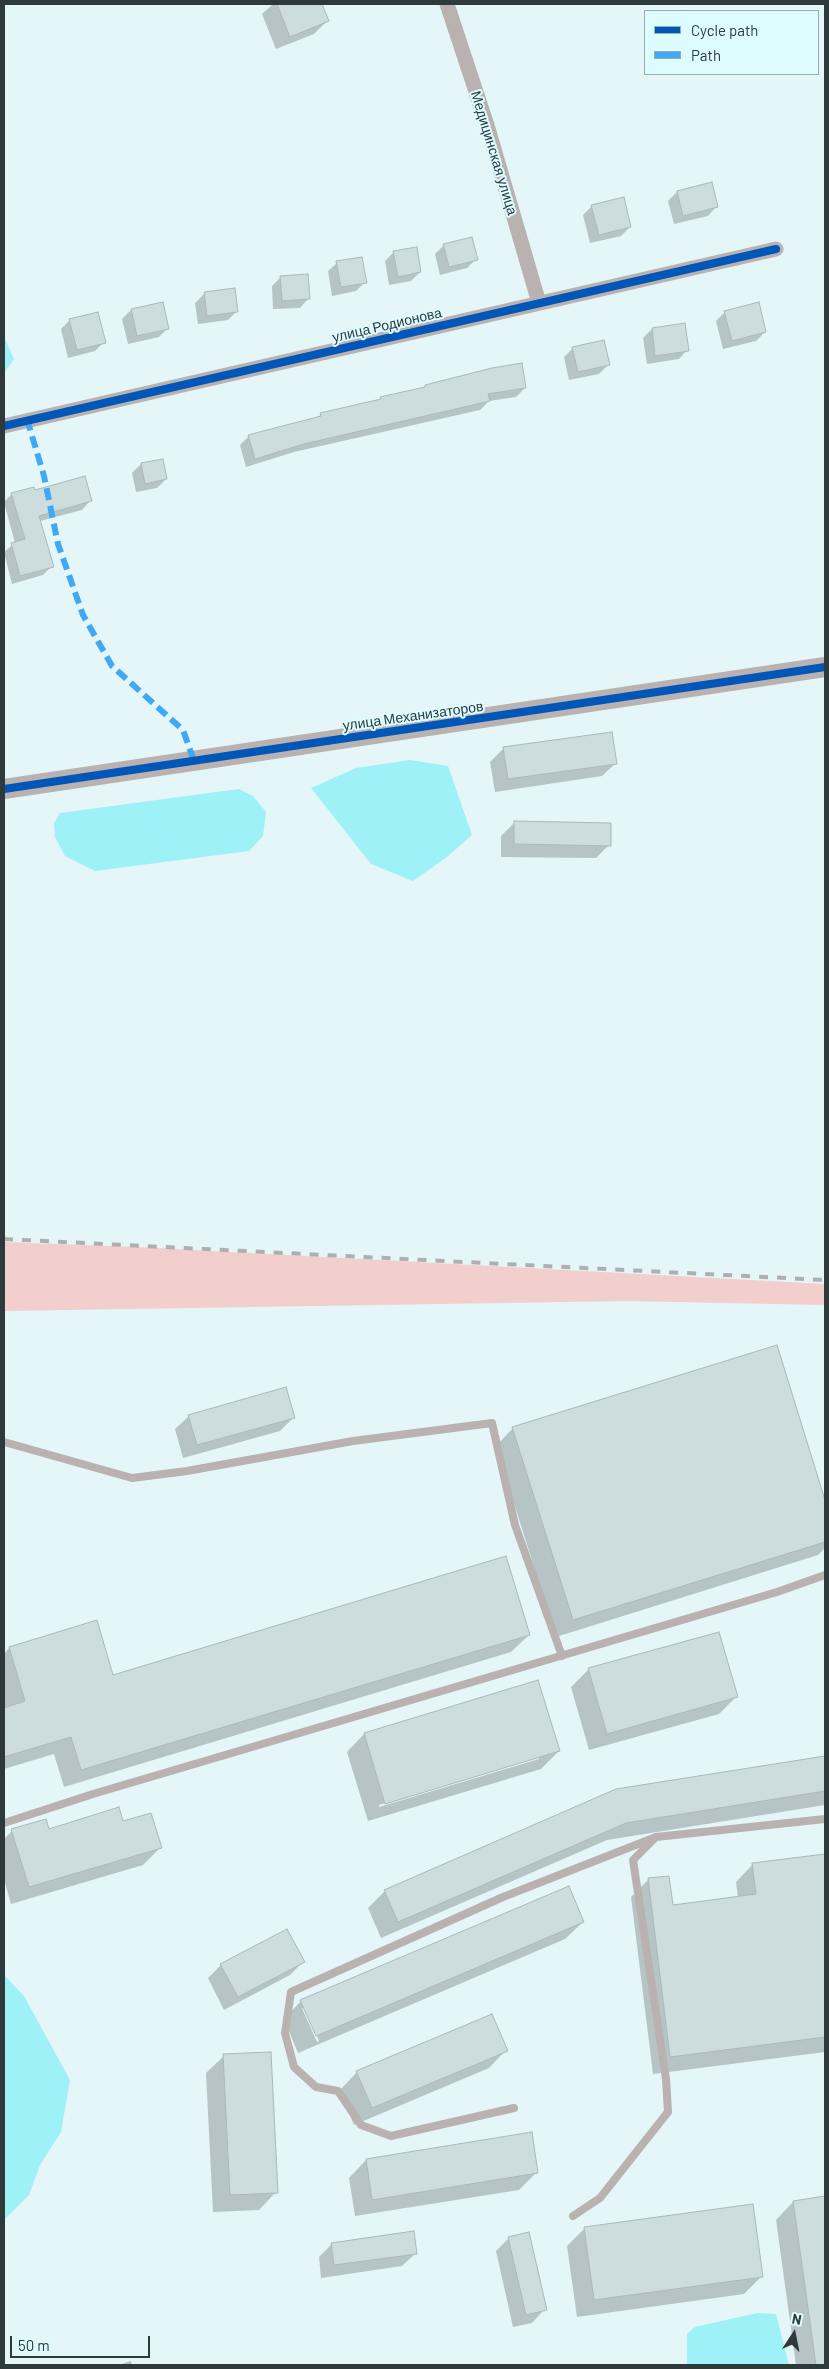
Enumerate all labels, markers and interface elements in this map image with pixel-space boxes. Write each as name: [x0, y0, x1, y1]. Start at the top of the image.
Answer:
legend: [644, 10, 819, 75]
text: Cycle path: [691, 21, 758, 39]
text: Path: [691, 46, 721, 64]
street label: Медицинская улица: [467, 89, 521, 217]
street label: улица Родионова: [331, 304, 443, 346]
street label: улица Механизаторов: [342, 698, 484, 734]
north arrow: [769, 2309, 819, 2359]
text: N: [791, 2310, 803, 2328]
scale bar: [12, 2326, 152, 2358]
text: 50 m: [18, 2336, 50, 2354]

